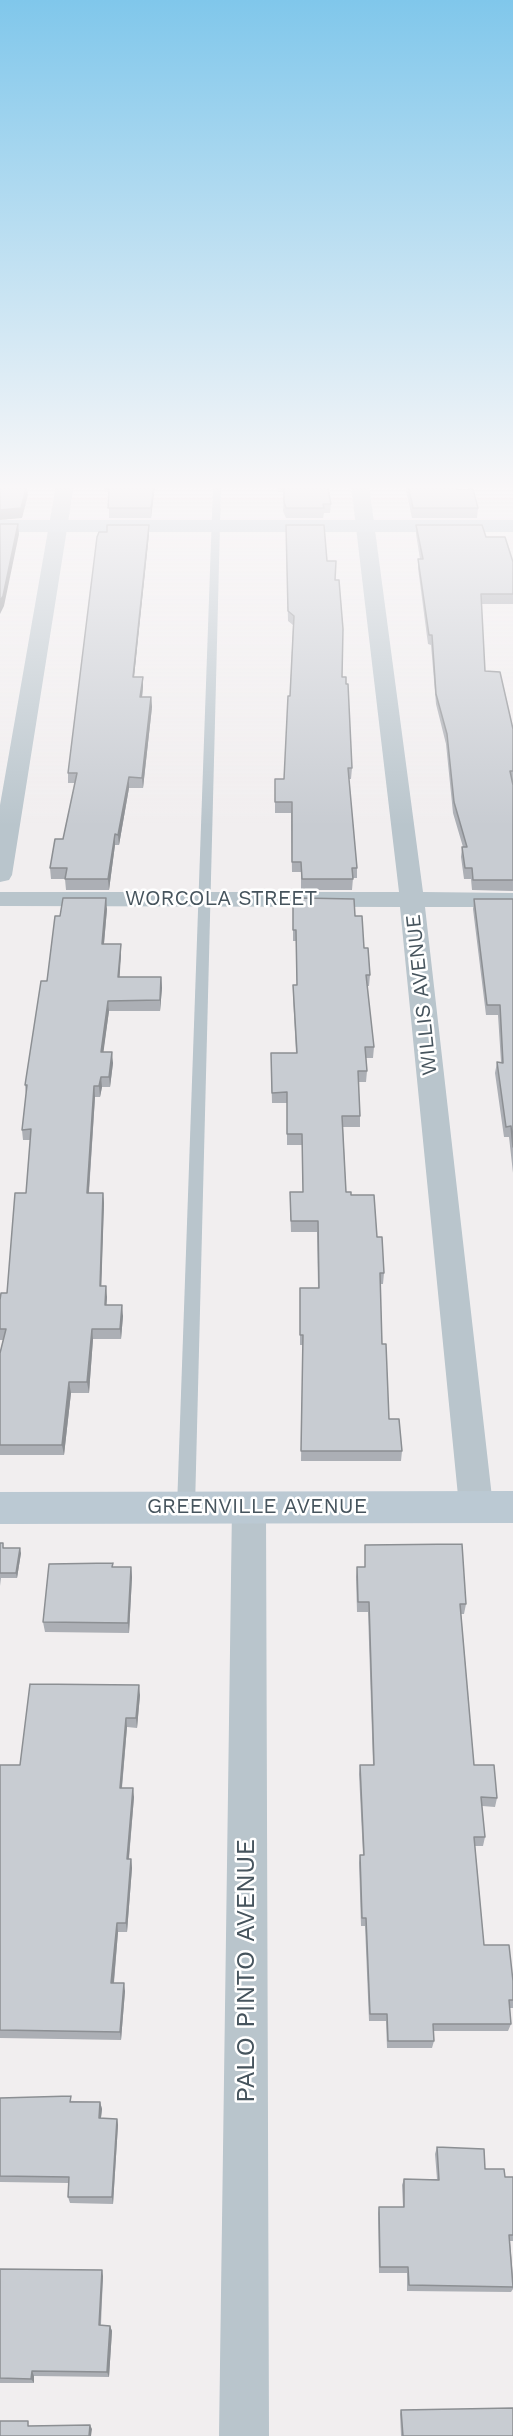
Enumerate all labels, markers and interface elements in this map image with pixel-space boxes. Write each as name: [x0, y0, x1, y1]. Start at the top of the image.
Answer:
street label: WORCOLA STREET: [125, 886, 317, 912]
street label: WILLIS AVENUE: [401, 913, 443, 1077]
street label: GREENVILLE AVENUE: [147, 1494, 367, 1520]
street label: PALO PINTO AVENUE: [230, 1839, 262, 2103]

